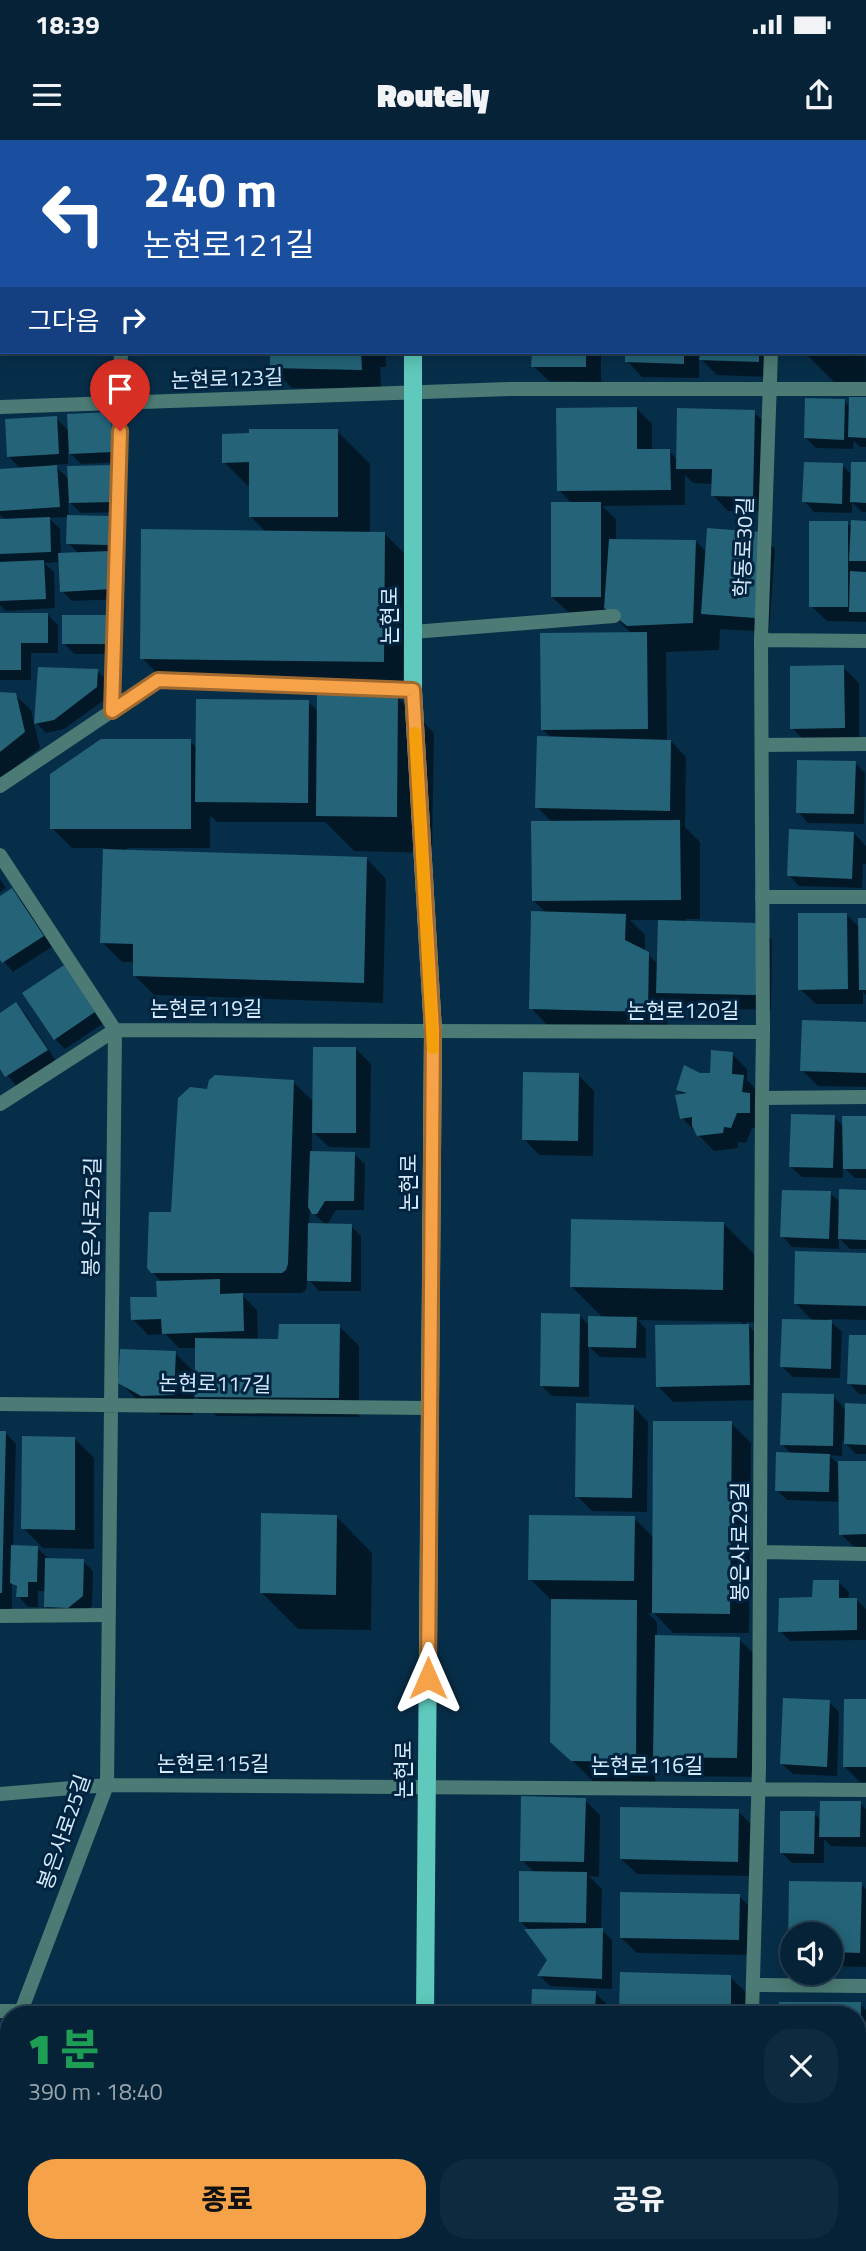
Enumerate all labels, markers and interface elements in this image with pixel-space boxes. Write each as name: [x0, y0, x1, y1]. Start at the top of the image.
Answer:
text: 18:39: [35, 5, 100, 44]
text: Routely: [377, 71, 489, 119]
icon: menu: [28, 76, 66, 114]
icon: share: [800, 76, 838, 114]
text: 240 m: [143, 151, 277, 226]
icon: left: [28, 168, 119, 259]
text: 논현로121길: [143, 220, 315, 268]
text: 그다음: [28, 301, 100, 340]
icon: right: [114, 301, 152, 339]
pin: [90, 359, 150, 431]
street label: 논현로123길: [170, 360, 284, 396]
icon: arrive: [101, 370, 139, 408]
street label: 학동로30길: [725, 496, 761, 598]
street label: 논현로: [373, 587, 405, 645]
street label: 논현로119길: [150, 992, 262, 1024]
street label: 논현로120길: [627, 994, 739, 1026]
street label: 논현로: [392, 1154, 424, 1212]
street label: 봉은사로25길: [74, 1157, 108, 1277]
street label: 논현로117길: [158, 1366, 272, 1400]
street label: 봉은사로29길: [723, 1482, 755, 1602]
position arrow: [391, 1641, 465, 1715]
street label: 논현로: [387, 1741, 419, 1799]
street label: 논현로115길: [157, 1747, 269, 1779]
street label: 논현로116길: [591, 1749, 703, 1781]
street label: 봉은사로25길: [28, 1770, 98, 1894]
map controls: [780, 1922, 843, 1985]
button: sound: [780, 1922, 843, 1985]
text: 1 분: [28, 2016, 99, 2080]
button: close: [764, 2029, 838, 2103]
text: 390 m · 18:40: [28, 2074, 163, 2109]
button: 종료: [28, 2159, 426, 2239]
button: 공유: [440, 2159, 838, 2239]

